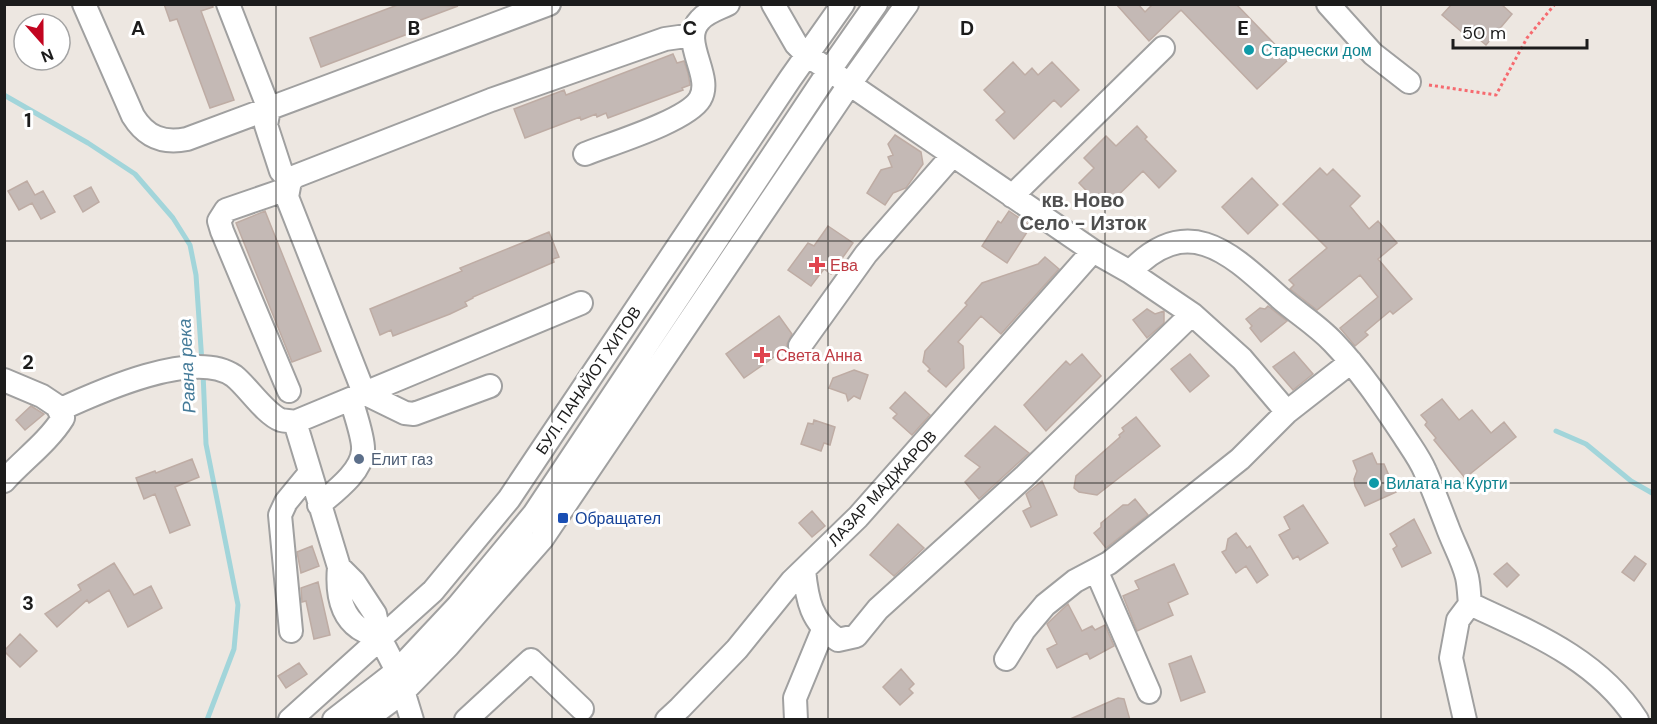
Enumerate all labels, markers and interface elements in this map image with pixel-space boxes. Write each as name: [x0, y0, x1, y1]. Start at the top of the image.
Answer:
north arrow: [12, 12, 72, 72]
scale bar: [1453, 12, 1586, 50]
text: A: [131, 15, 145, 41]
text: B: [408, 15, 420, 41]
text: C: [683, 15, 697, 41]
text: D: [960, 15, 974, 41]
text: E: [1237, 15, 1249, 41]
text: 50 m: [1462, 21, 1506, 45]
place label: Старчески дом: [1261, 40, 1372, 61]
marker: Старчески дом: [1242, 43, 1256, 57]
text: N: [38, 44, 56, 67]
text: 1: [24, 107, 32, 133]
district label: кв. Ново Село - Изток: [1019, 187, 1148, 236]
place label: Ева: [830, 255, 858, 276]
marker: Ева: [808, 256, 826, 274]
street label: БУЛ. ПАНАЙОТ ХИТОВ: [531, 302, 646, 458]
water label: Равна река: [173, 318, 201, 414]
place label: Света Анна: [776, 345, 862, 366]
marker: Света Анна: [753, 346, 771, 364]
text: 2: [22, 349, 34, 375]
street label: ЛАЗАР МАДЖАРОВ: [823, 426, 941, 551]
place label: Елит газ: [371, 449, 433, 470]
marker: Елит газ: [352, 452, 366, 466]
place label: Вилата на Курти: [1386, 473, 1508, 494]
marker: Вилата на Курти: [1367, 476, 1381, 490]
place label: Обращател: [575, 508, 661, 529]
marker: Обращател: [556, 511, 570, 525]
text: 3: [22, 590, 34, 616]

